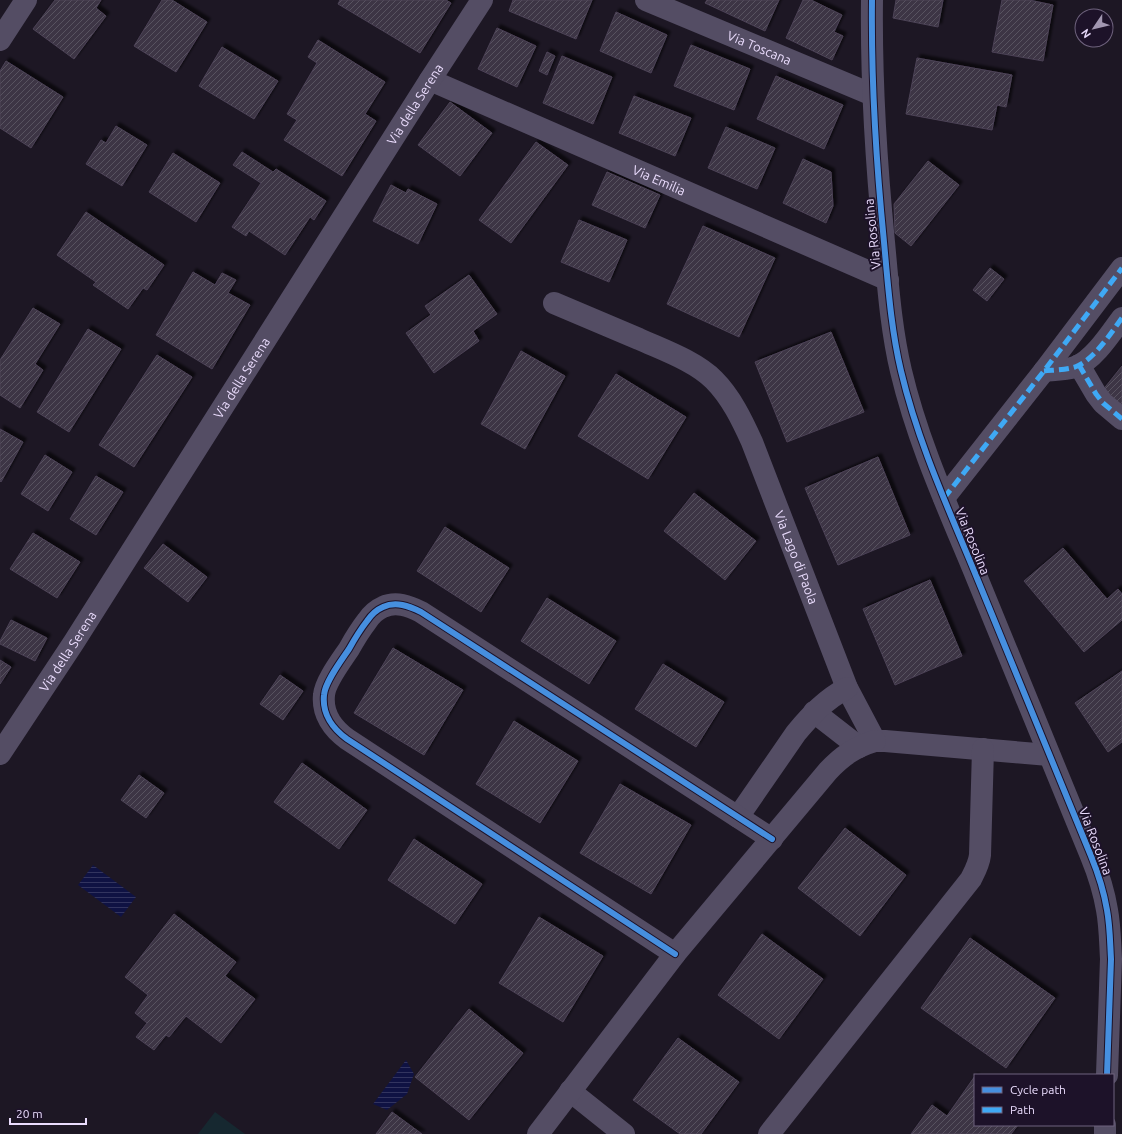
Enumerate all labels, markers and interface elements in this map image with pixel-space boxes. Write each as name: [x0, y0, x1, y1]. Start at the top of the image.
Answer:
north arrow: [1074, 8, 1114, 48]
text: N: [1079, 27, 1093, 41]
street label: Via Toscana: [725, 28, 794, 67]
street label: Via della Serena: [384, 61, 446, 147]
street label: Via Emilia: [630, 162, 688, 198]
street label: Via Rosolina: [861, 198, 883, 270]
street label: Via della Serena: [211, 335, 272, 421]
street label: Via Rosolina: [953, 505, 993, 577]
street label: Via Lago di Paola: [772, 509, 821, 606]
street label: Via della Serena: [36, 608, 99, 694]
street label: Via Rosolina: [1077, 805, 1115, 877]
legend: [974, 1074, 1114, 1126]
text: Cycle path: [1010, 1083, 1066, 1096]
scale bar: [10, 1100, 86, 1126]
text: Path: [1010, 1103, 1035, 1116]
text: 20 m: [16, 1107, 43, 1120]

